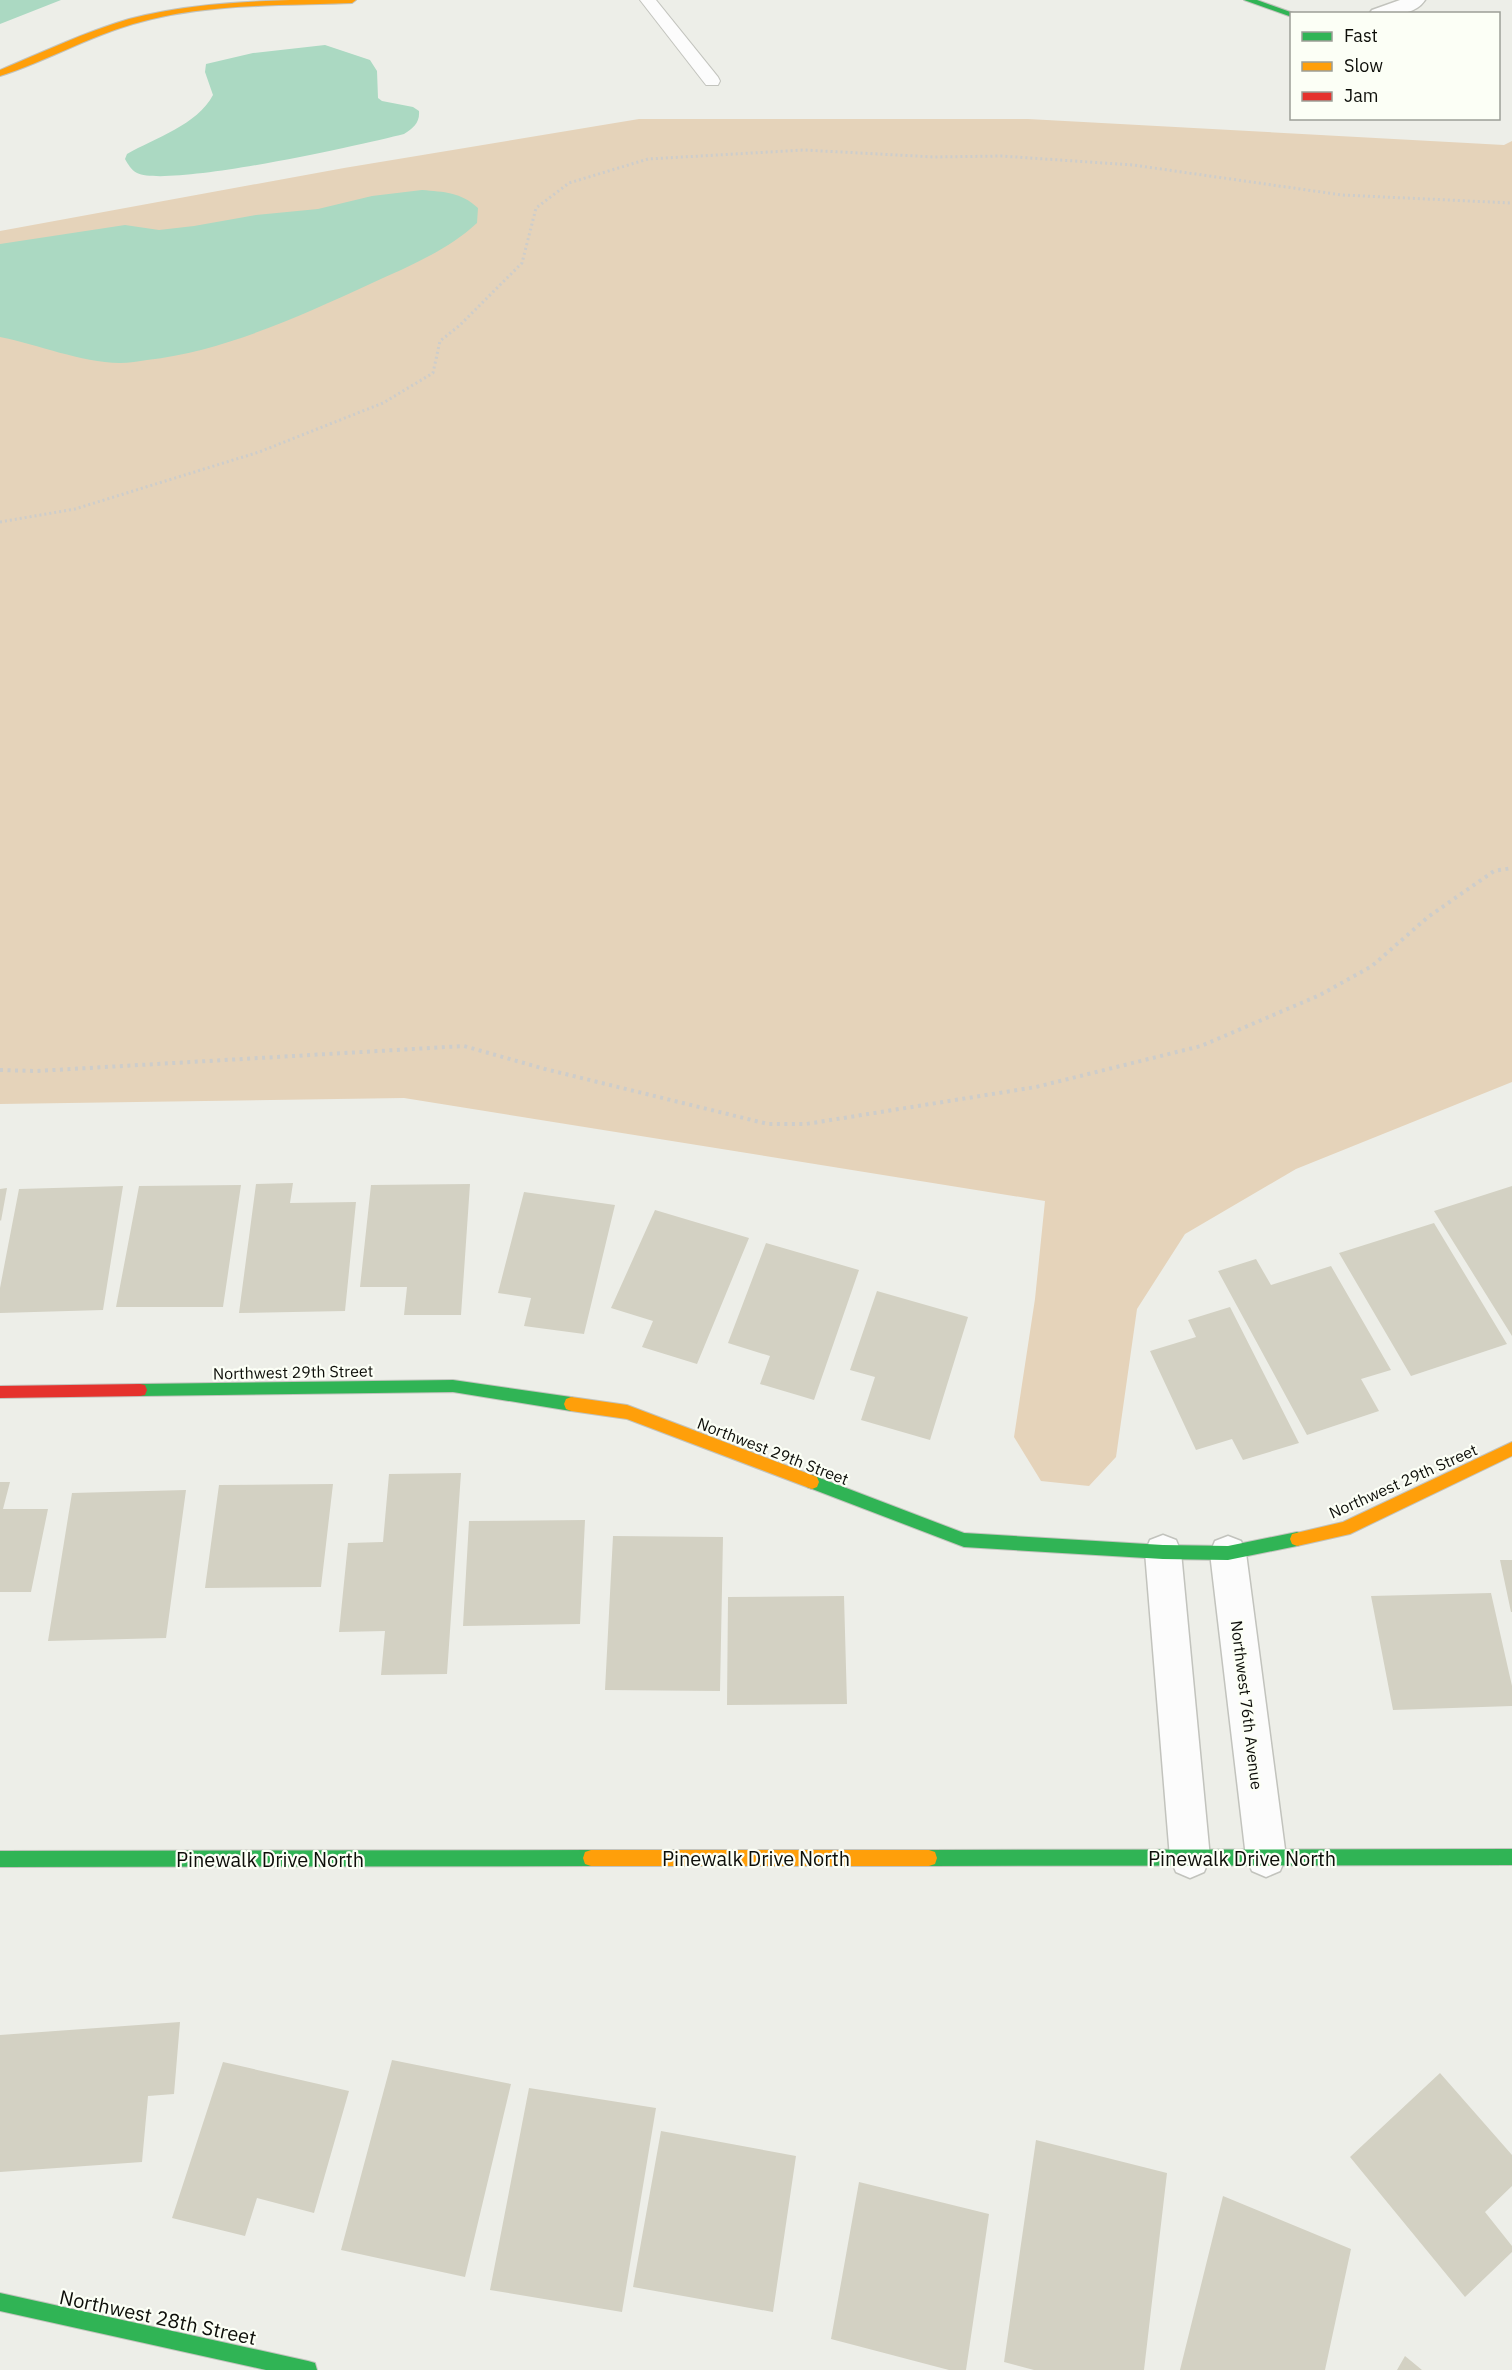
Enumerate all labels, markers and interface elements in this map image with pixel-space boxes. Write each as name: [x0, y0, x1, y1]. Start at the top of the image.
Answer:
legend: [1290, 12, 1500, 120]
text: Fast: [1344, 24, 1378, 47]
text: Slow: [1344, 54, 1383, 77]
text: Jam: [1344, 84, 1379, 107]
street label: Northwest 29th Street: [213, 1361, 373, 1383]
street label: Northwest 29th Street: [695, 1413, 851, 1489]
street label: Northwest 29th Street: [1326, 1439, 1480, 1523]
street label: Northwest 76th Avenue: [1227, 1619, 1267, 1791]
street label: Pinewalk Drive North: [662, 1845, 850, 1872]
street label: Pinewalk Drive North: [1148, 1845, 1336, 1872]
street label: Pinewalk Drive North: [176, 1846, 364, 1873]
street label: Northwest 28th Street: [57, 2283, 259, 2351]

